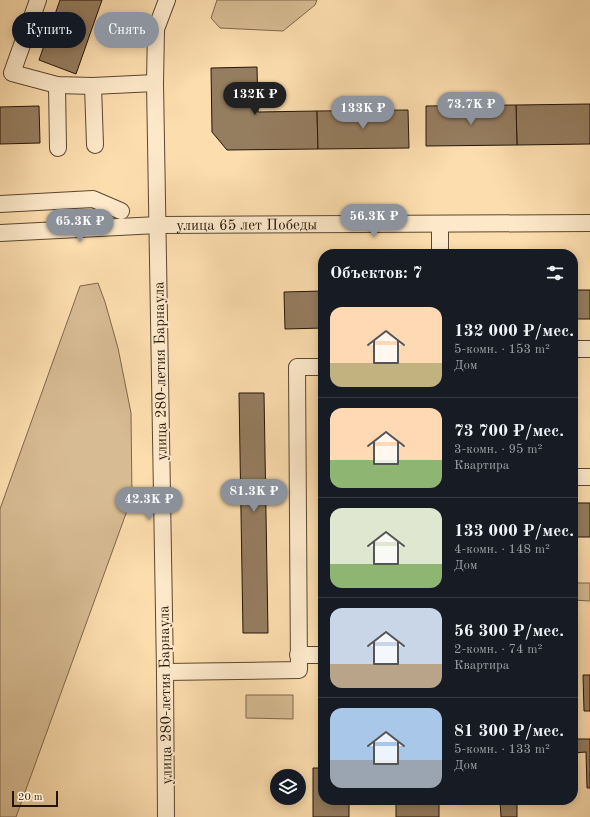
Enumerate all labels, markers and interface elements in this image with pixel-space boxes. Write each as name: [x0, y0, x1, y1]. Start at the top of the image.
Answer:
chip: Купить: [12, 12, 86, 48]
chip: Снять: [94, 12, 159, 48]
pin: 132K ₽: [222, 82, 288, 116]
text: 132K ₽: [232, 88, 278, 101]
pin: 73.7K ₽: [434, 92, 508, 126]
pin: 133K ₽: [330, 96, 396, 130]
text: 73.7K ₽: [446, 98, 496, 111]
text: 133K ₽: [340, 102, 386, 115]
pin: 56.3K ₽: [337, 204, 411, 238]
pin: 65.3K ₽: [43, 209, 117, 243]
text: 56.3K ₽: [349, 210, 399, 223]
text: 65.3K ₽: [55, 215, 105, 228]
street label: улица 65 лет Победы: [176, 218, 317, 234]
icon: filters: [544, 262, 566, 284]
text: Объектов: 7: [330, 265, 422, 282]
street label: улица 280-летия Барнаула: [152, 281, 171, 461]
icon: home: [362, 323, 410, 371]
text: 132 000 ₽/мес.: [454, 323, 574, 340]
text: 5-комн. · 153 m²: [454, 343, 550, 356]
text: Дом: [454, 359, 478, 372]
text: 73 700 ₽/мес.: [454, 423, 564, 440]
icon: home: [362, 424, 410, 472]
text: 3-комн. · 95 m²: [454, 443, 542, 456]
text: Квартира: [454, 459, 509, 472]
pin: 81.3K ₽: [217, 479, 291, 513]
text: 81.3K ₽: [229, 485, 279, 498]
pin: 42.3K ₽: [112, 487, 186, 521]
text: 42.3K ₽: [124, 493, 174, 506]
text: 133 000 ₽/мес.: [454, 523, 574, 540]
icon: home: [362, 524, 410, 572]
text: 4-комн. · 148 m²: [454, 543, 550, 556]
text: Дом: [454, 559, 478, 572]
street label: улица 280-летия Барнаула: [157, 605, 176, 785]
text: 56 300 ₽/мес.: [454, 623, 564, 640]
icon: home: [362, 624, 410, 672]
text: 2-комн. · 74 m²: [454, 643, 542, 656]
text: Квартира: [454, 659, 509, 672]
text: 81 300 ₽/мес.: [454, 723, 564, 740]
icon: home: [362, 724, 410, 772]
text: 5-комн. · 133 m²: [454, 743, 550, 756]
text: Дом: [454, 759, 478, 772]
map controls: [270, 769, 306, 805]
button: layers: [270, 769, 306, 805]
scale bar: [12, 789, 58, 808]
text: 20 m: [18, 792, 43, 803]

